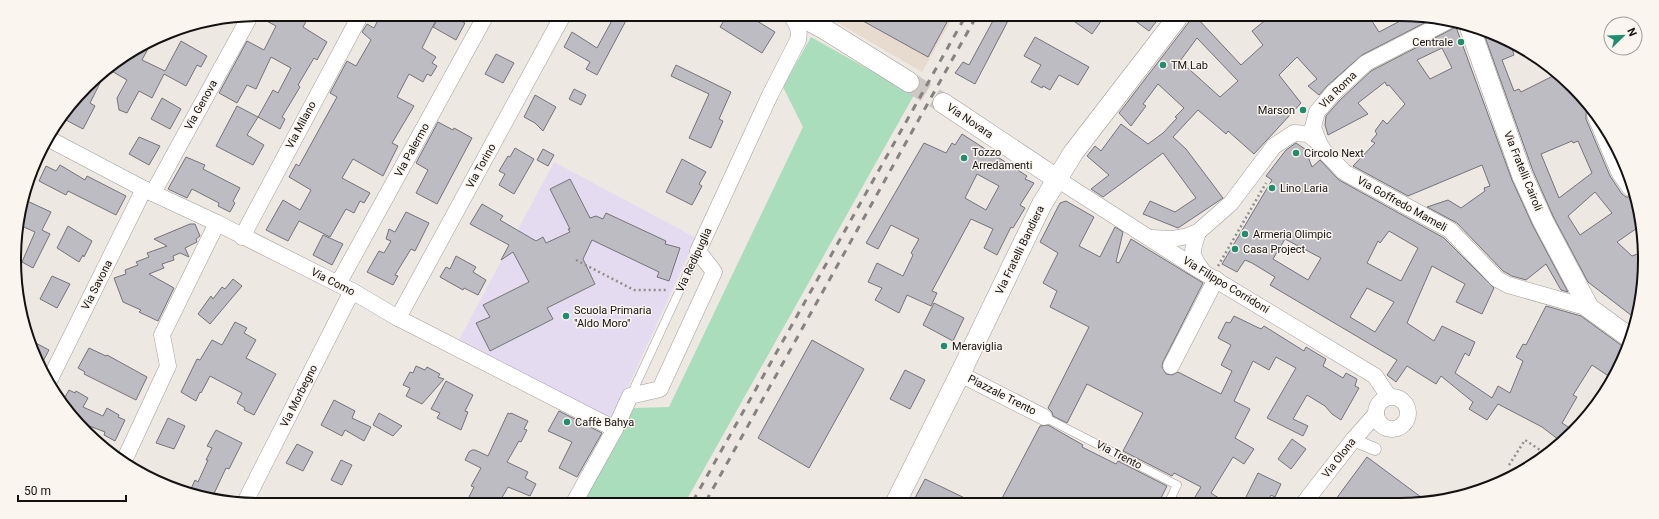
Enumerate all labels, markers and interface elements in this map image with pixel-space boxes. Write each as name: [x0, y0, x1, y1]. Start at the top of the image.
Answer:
north arrow: [1603, 16, 1643, 56]
text: N: [1624, 26, 1639, 39]
place label: Centrale: [1412, 36, 1453, 49]
marker: Centrale: [1456, 37, 1466, 47]
place label: TM Lab: [1171, 59, 1208, 72]
marker: TM Lab: [1158, 60, 1168, 70]
street label: Via Roma: [1317, 69, 1359, 111]
street label: Via Genova: [182, 78, 220, 132]
street label: Via Milano: [283, 99, 319, 151]
street label: Via Novara: [944, 101, 996, 141]
place label: Marson: [1258, 104, 1295, 117]
marker: Marson: [1298, 105, 1308, 115]
street label: Via Palermo: [392, 121, 432, 179]
street label: Via Fratelli Cairoli: [1501, 129, 1545, 213]
street label: Via Torino: [463, 141, 499, 191]
place label: Tozzo Arredamenti: [972, 146, 1032, 172]
place label: Circolo Next: [1304, 147, 1364, 160]
marker: Circolo Next: [1291, 148, 1301, 158]
marker: Tozzo Arredamenti: [959, 153, 969, 163]
street label: Via Goffredo Mameli: [1355, 174, 1449, 234]
place label: Lino Laria: [1280, 182, 1328, 195]
marker: Lino Laria: [1267, 183, 1277, 193]
street label: Via Fratelli Bandiera: [993, 203, 1047, 297]
street label: Via Redipuglia: [673, 226, 715, 294]
place label: Armeria Olimpic: [1253, 228, 1332, 241]
marker: Armeria Olimpic: [1240, 229, 1250, 239]
place label: Casa Project: [1243, 243, 1306, 256]
marker: Casa Project: [1230, 244, 1240, 254]
street label: Via Filippo Corridoni: [1180, 254, 1272, 316]
street label: Via Savona: [79, 258, 115, 312]
street label: Via Como: [309, 265, 357, 299]
place label: Scuola Primaria "Aldo Moro": [574, 304, 651, 330]
marker: Scuola Primaria "Aldo Moro": [561, 311, 571, 321]
place label: Meraviglia: [952, 340, 1002, 353]
marker: Meraviglia: [939, 341, 949, 351]
street label: Via Morbegno: [278, 363, 320, 429]
street label: Piazzale Trento: [966, 372, 1038, 418]
place label: Caffè Bahya: [575, 416, 634, 429]
marker: Caffè Bahya: [562, 417, 572, 427]
street label: Via Olona: [1319, 435, 1359, 481]
street label: Via Trento: [1094, 438, 1144, 472]
scale bar: [18, 477, 126, 503]
text: 50 m: [24, 484, 51, 498]

